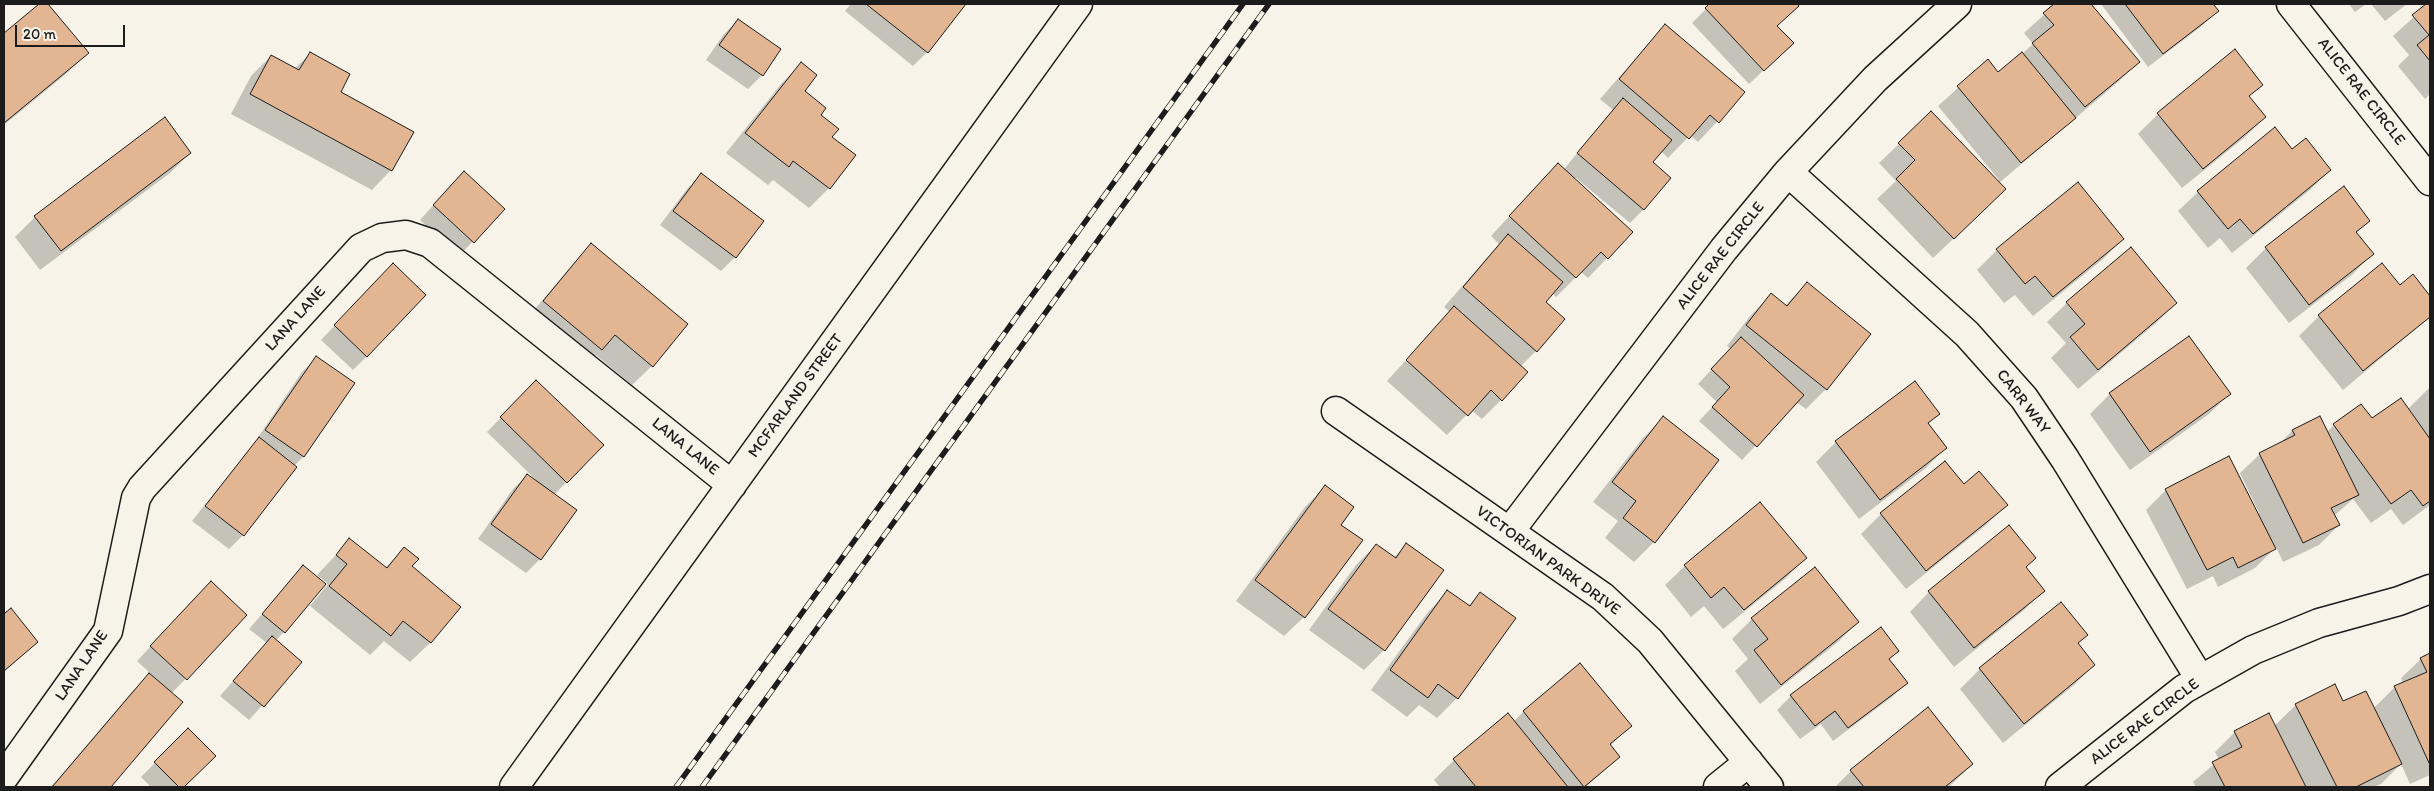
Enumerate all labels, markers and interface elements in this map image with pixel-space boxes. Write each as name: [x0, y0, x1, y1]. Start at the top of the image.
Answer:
scale bar: [18, 15, 128, 47]
text: 20 m: [23, 25, 56, 43]
street label: ALICE RAE CIRCLE: [2313, 34, 2409, 150]
street label: ALICE RAE CIRCLE: [1673, 198, 1769, 314]
street label: LANA LANE: [262, 282, 330, 356]
street label: MCFARLAND STREET: [745, 330, 847, 462]
street label: CARR WAY: [1992, 366, 2054, 438]
street label: LANA LANE: [647, 414, 723, 480]
street label: VICTORIAN PARK DRIVE: [1472, 502, 1624, 620]
street label: LANA LANE: [51, 627, 113, 705]
street label: ALICE RAE CIRCLE: [2087, 675, 2203, 769]

